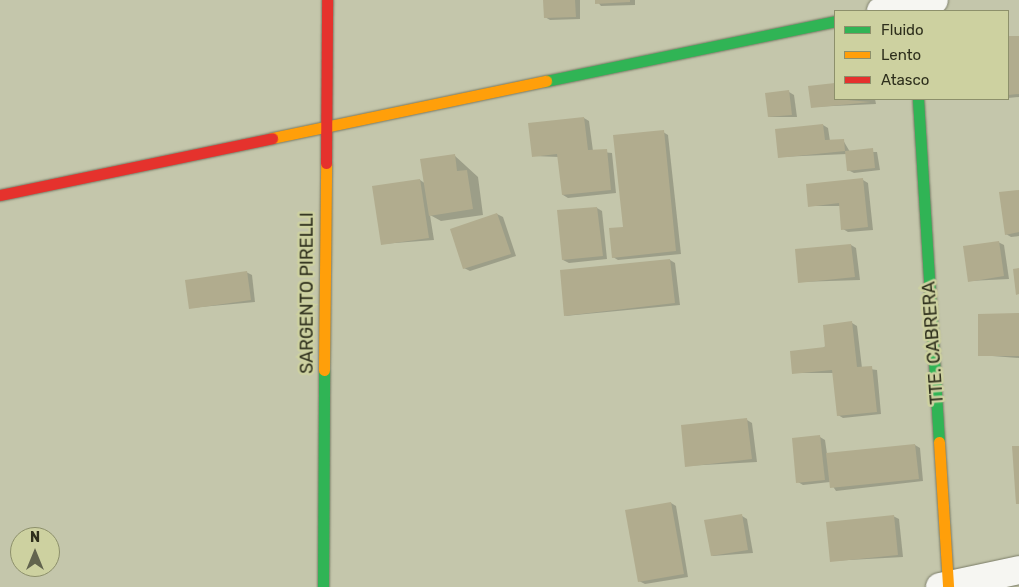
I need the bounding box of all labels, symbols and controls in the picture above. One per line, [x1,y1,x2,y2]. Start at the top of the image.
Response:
legend [834,10,1009,100]
text: Fluido [881,21,924,39]
text: Lento [881,46,921,64]
text: Atasco [881,71,929,89]
street label: SARGENTO PIRELLI [296,212,318,374]
street label: TTE. CABRERA [918,281,948,405]
north arrow [10,527,60,577]
text: N [30,529,40,546]

